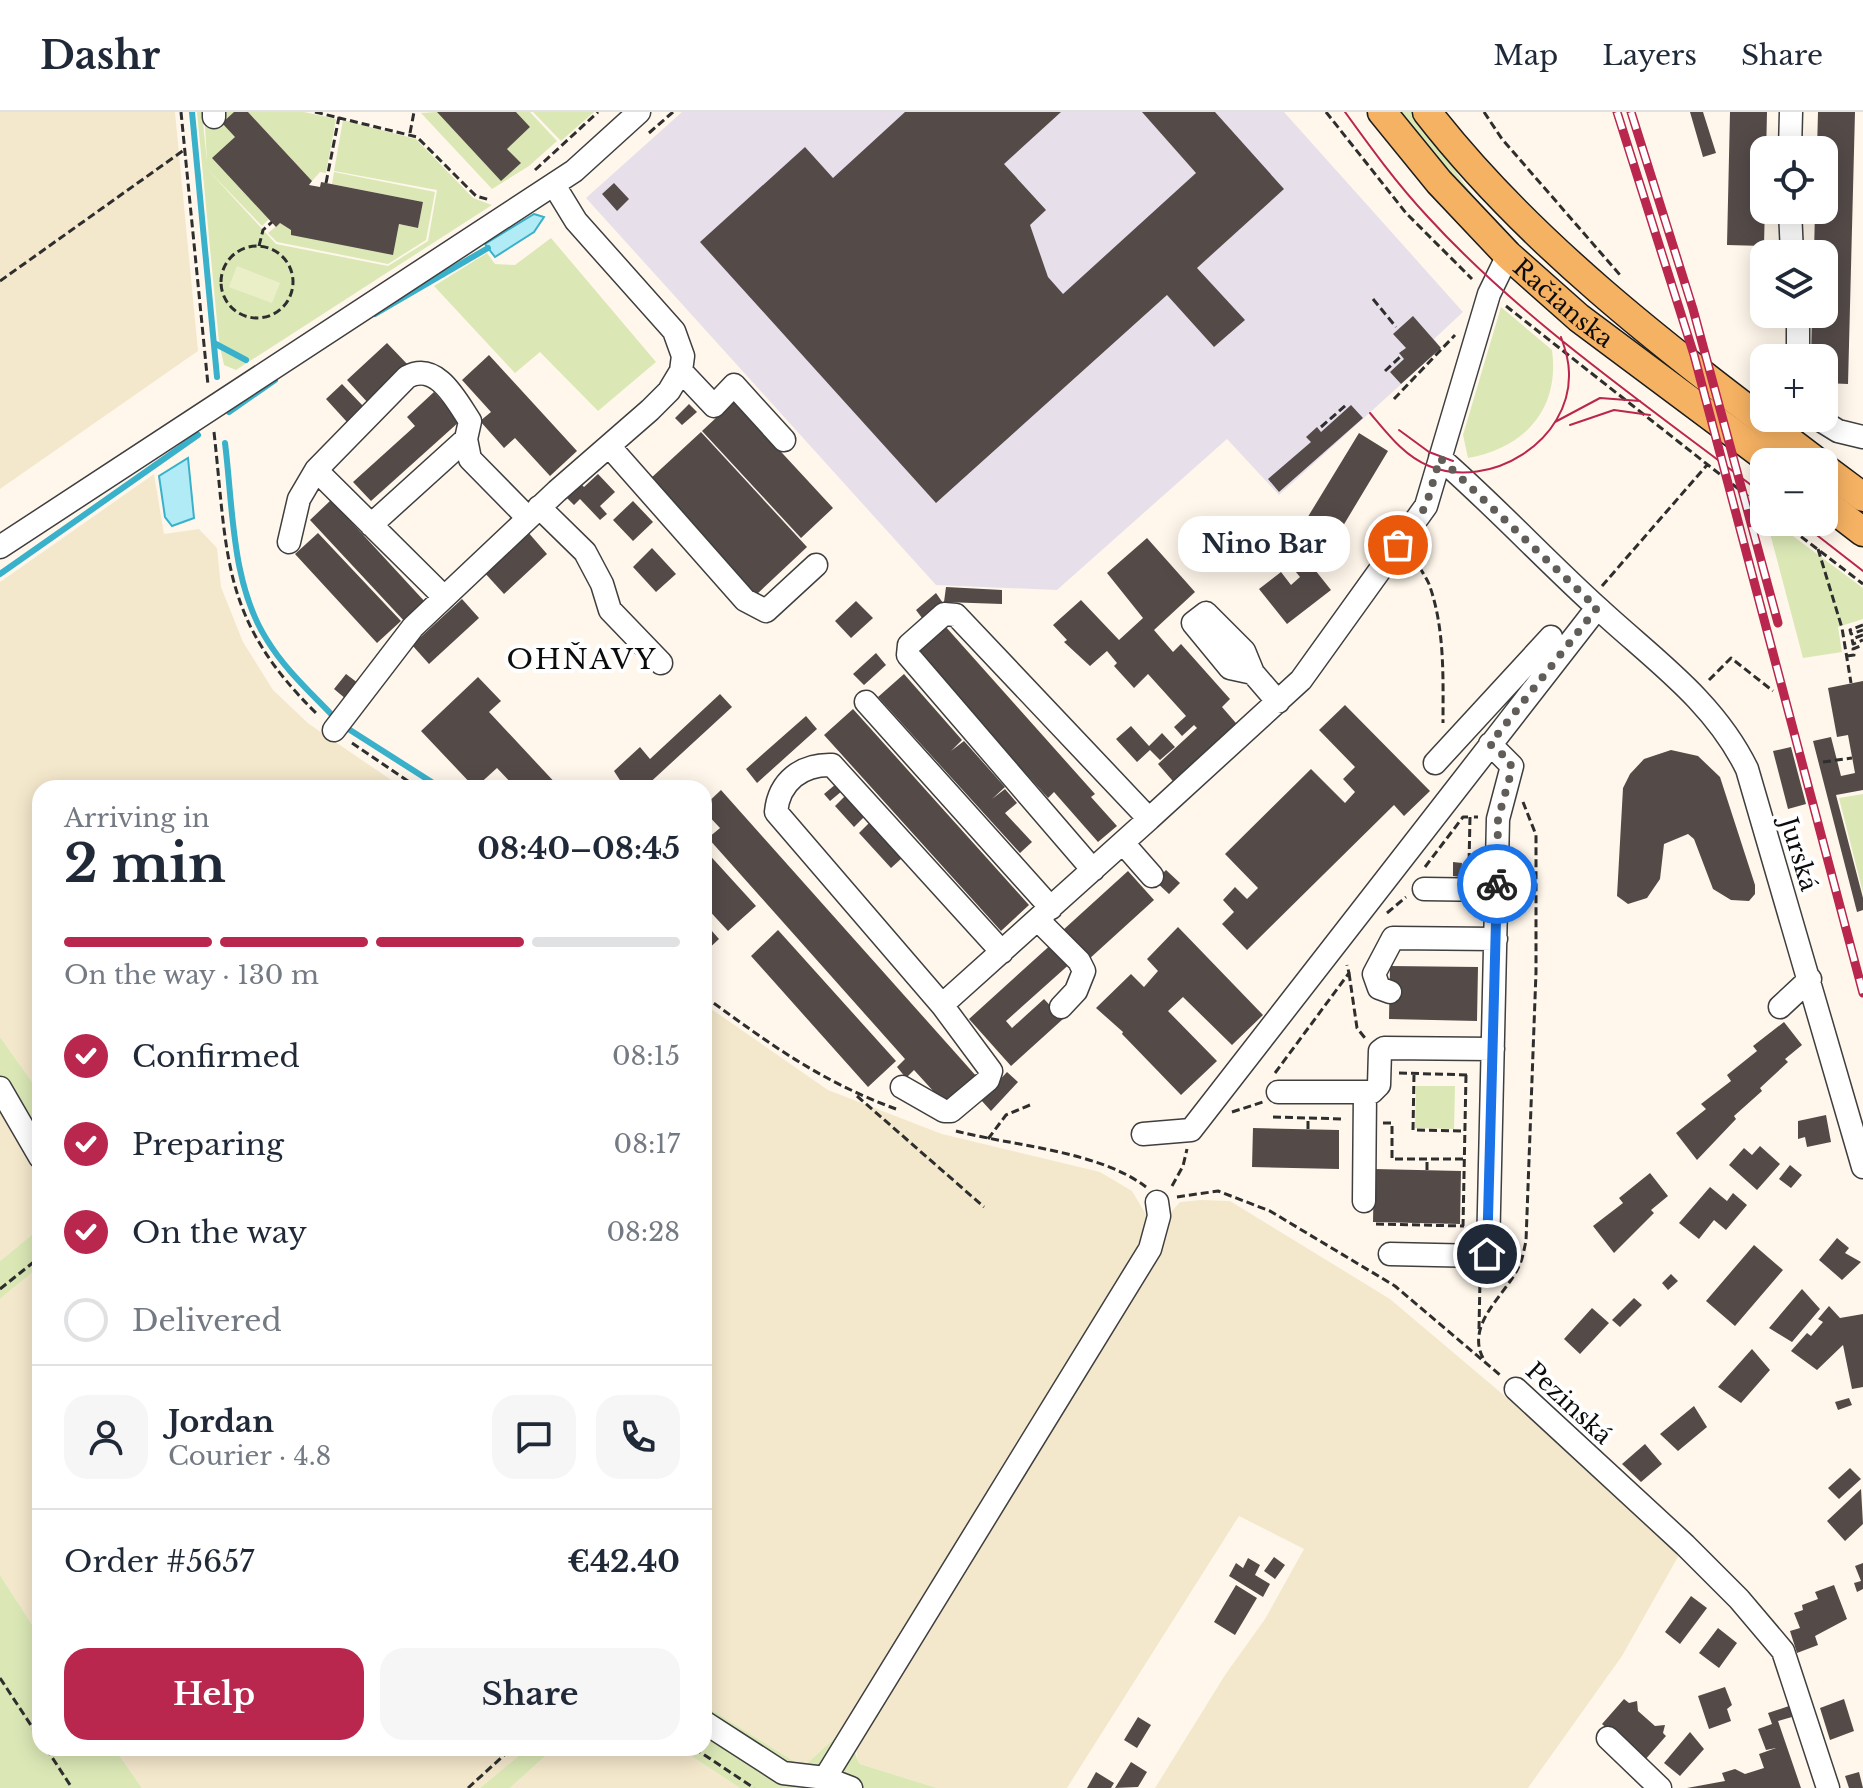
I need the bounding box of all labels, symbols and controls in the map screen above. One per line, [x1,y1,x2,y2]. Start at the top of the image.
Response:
text: Dashr [40,32,160,79]
text: Map [1493,38,1558,73]
text: Layers [1602,38,1697,73]
text: Share [1741,38,1823,73]
map controls [1750,136,1838,536]
button: locate [1750,136,1838,224]
button: layers [1750,240,1838,328]
street label: Račianska [1508,252,1620,354]
button: + [1750,344,1838,432]
button: − [1750,448,1838,536]
pin [1364,511,1432,579]
callout: Nino Bar [1178,517,1350,573]
icon: bag [1376,523,1420,567]
text: Nino Bar [1201,528,1327,560]
district label: OHŇAVY [507,642,657,677]
text: Arriving in [64,802,210,834]
street label: Jurská [1773,811,1824,895]
text: 08:40–08:45 [477,830,680,867]
text: 2 min [64,832,226,896]
courier [1457,844,1537,924]
icon: bike [1475,862,1519,906]
text: On the way · 130 m [64,959,319,991]
icon: check [64,1034,108,1078]
text: Confirmed [132,1038,300,1075]
text: 08:15 [612,1040,680,1072]
icon: check [64,1122,108,1166]
text: Preparing [132,1126,284,1163]
text: 08:17 [614,1128,680,1160]
icon: check [64,1210,108,1254]
text: On the way [132,1214,307,1251]
text: 08:28 [606,1216,680,1248]
pin [1453,1220,1521,1288]
icon: home [1465,1232,1509,1276]
text: Delivered [132,1302,282,1339]
street label: Pezinská [1520,1356,1618,1450]
button: person [64,1395,148,1479]
button: chat [492,1395,576,1479]
button: phone [596,1395,680,1479]
text: Jordan [168,1403,274,1440]
text: Courier · 4.8 [168,1440,331,1472]
text: Order #5657 [64,1543,254,1580]
text: €42.40 [567,1543,680,1580]
button: Help [64,1648,364,1740]
button: Share [380,1648,680,1740]

